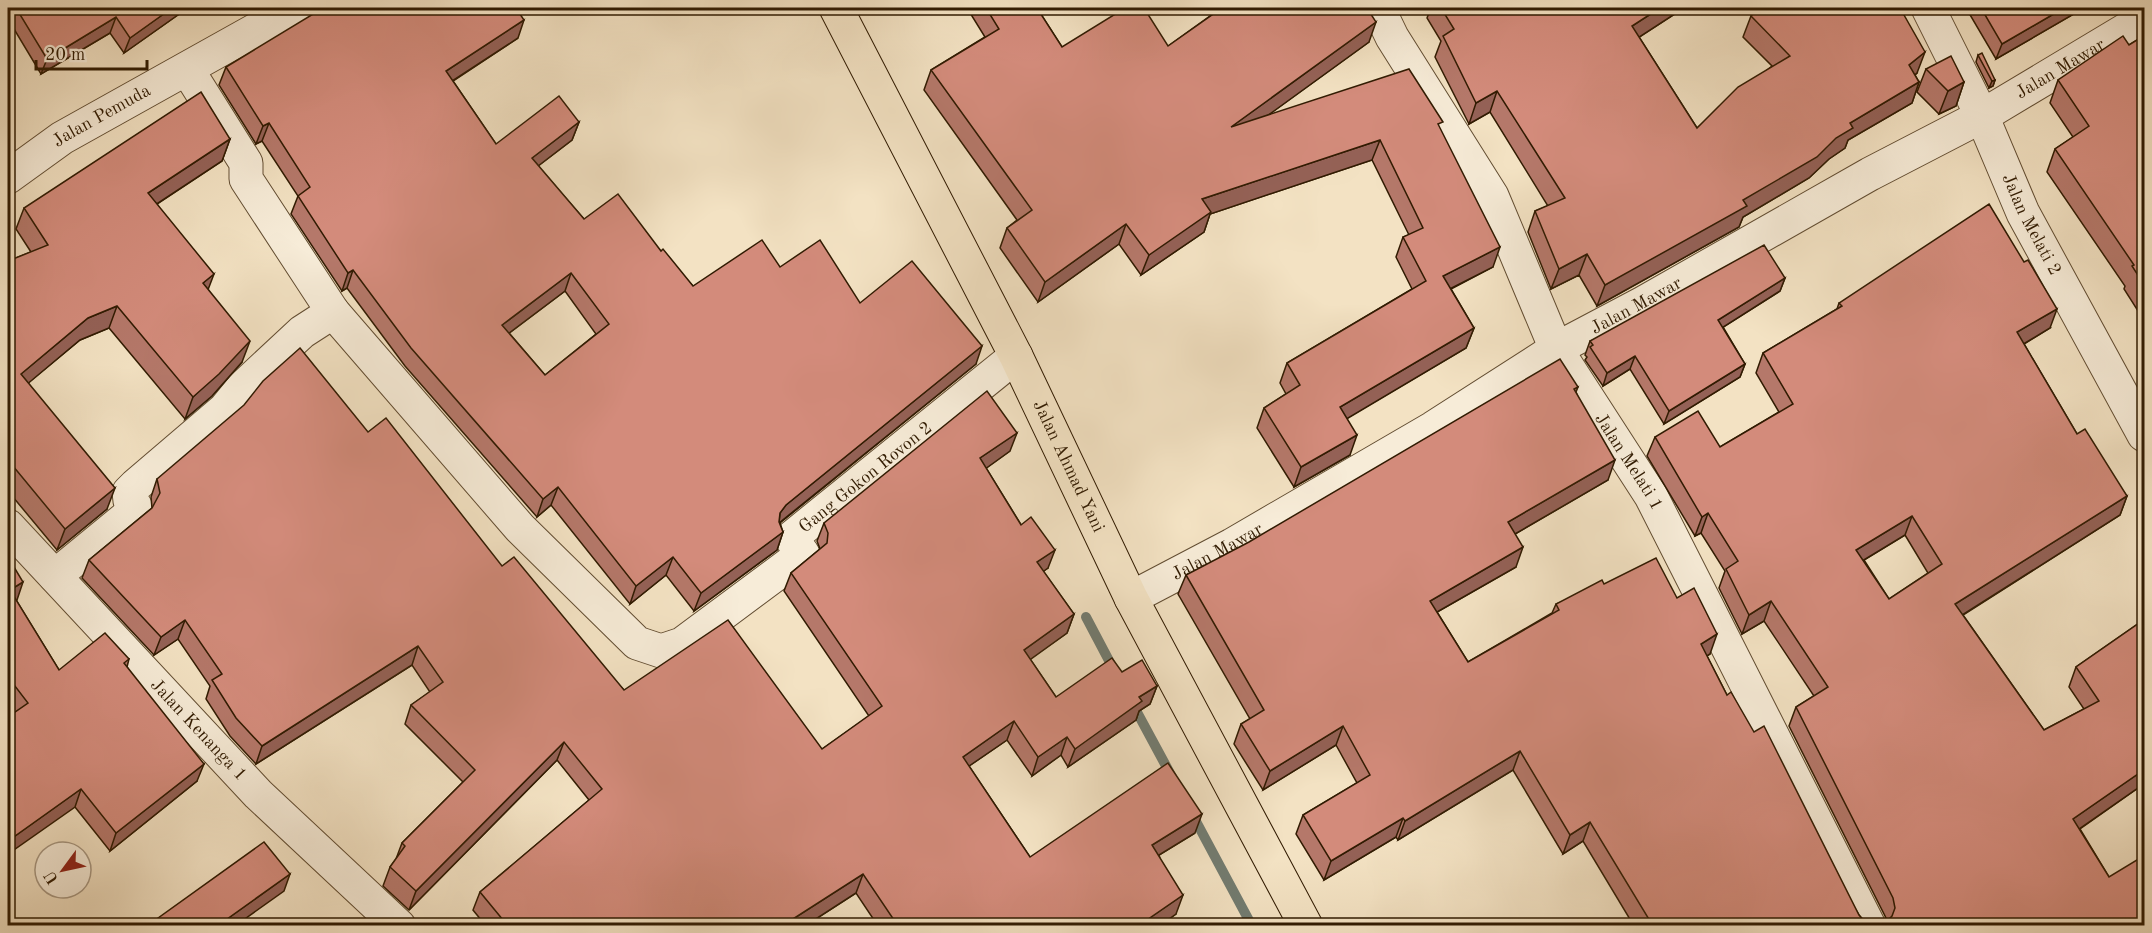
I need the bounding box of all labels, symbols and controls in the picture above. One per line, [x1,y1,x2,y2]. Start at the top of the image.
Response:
scale bar [36,33,147,71]
street label: Jalan Mawar [2013,35,2109,102]
text: 20 m [45,46,85,64]
street label: Jalan Pemuda [49,81,154,151]
street label: Jalan Melati 2 [1999,171,2064,278]
street label: Jalan Mawar [1588,274,1685,338]
street label: Jalan Ahmad Yani [1029,398,1108,535]
street label: Jalan Melati 1 [1591,410,1666,513]
street label: Gang Gokon Rovon 2 [796,419,936,537]
street label: Jalan Mawar [1169,520,1267,584]
street label: Jalan Kenanga 1 [147,676,250,784]
north arrow [33,840,93,900]
text: U [42,867,62,887]

